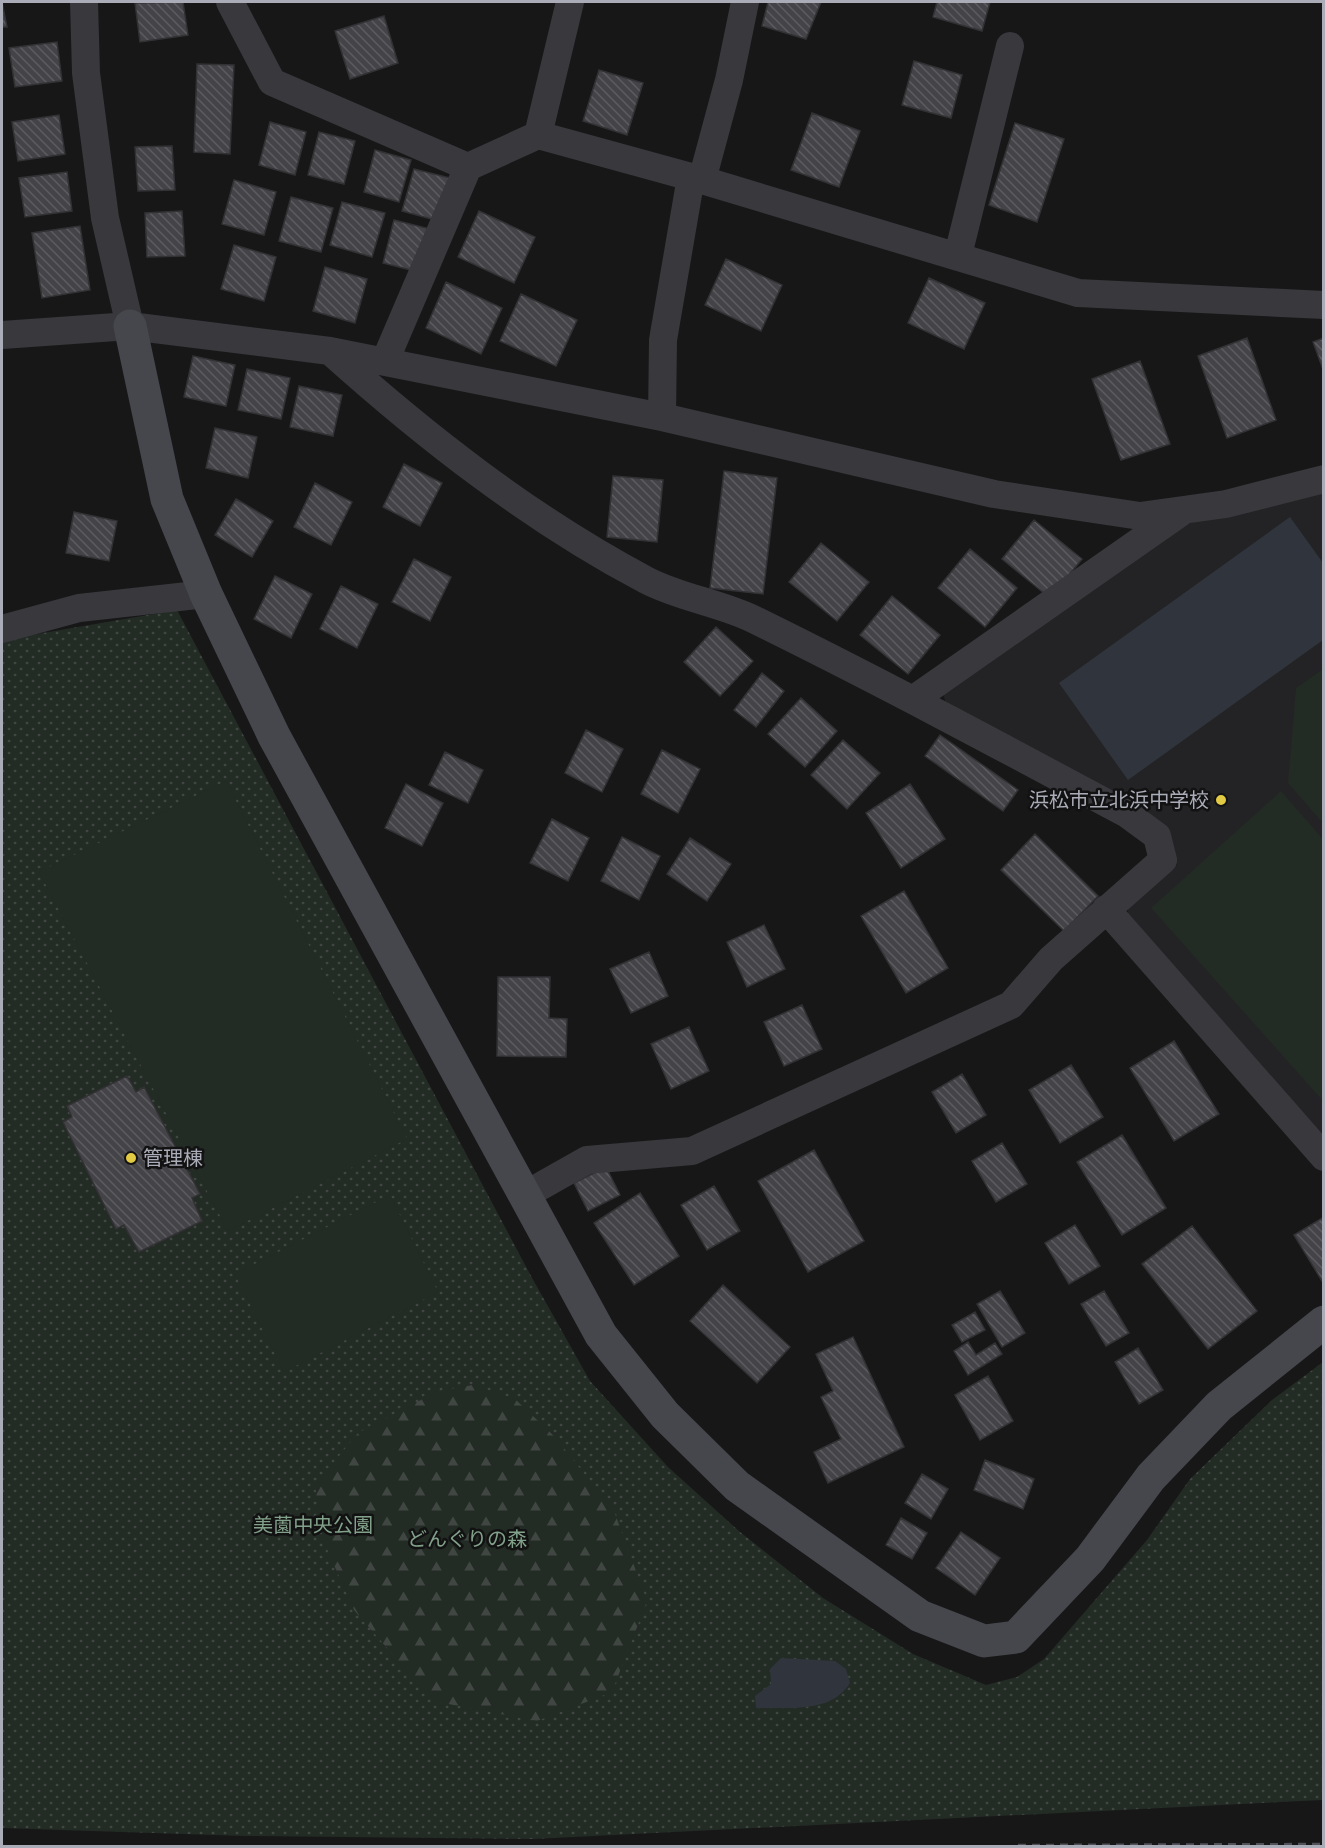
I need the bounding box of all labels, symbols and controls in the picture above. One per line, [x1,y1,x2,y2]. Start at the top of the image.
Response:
place label: 浜松市立北浜中学校 [1029,788,1209,811]
marker: 浜松市立北浜中学校 [1214,793,1228,807]
place label: 管理棟 [143,1146,203,1169]
marker: 管理棟 [124,1151,138,1165]
park label: 美薗中央公園 [253,1513,373,1536]
park label: どんぐりの森 [407,1527,527,1550]

